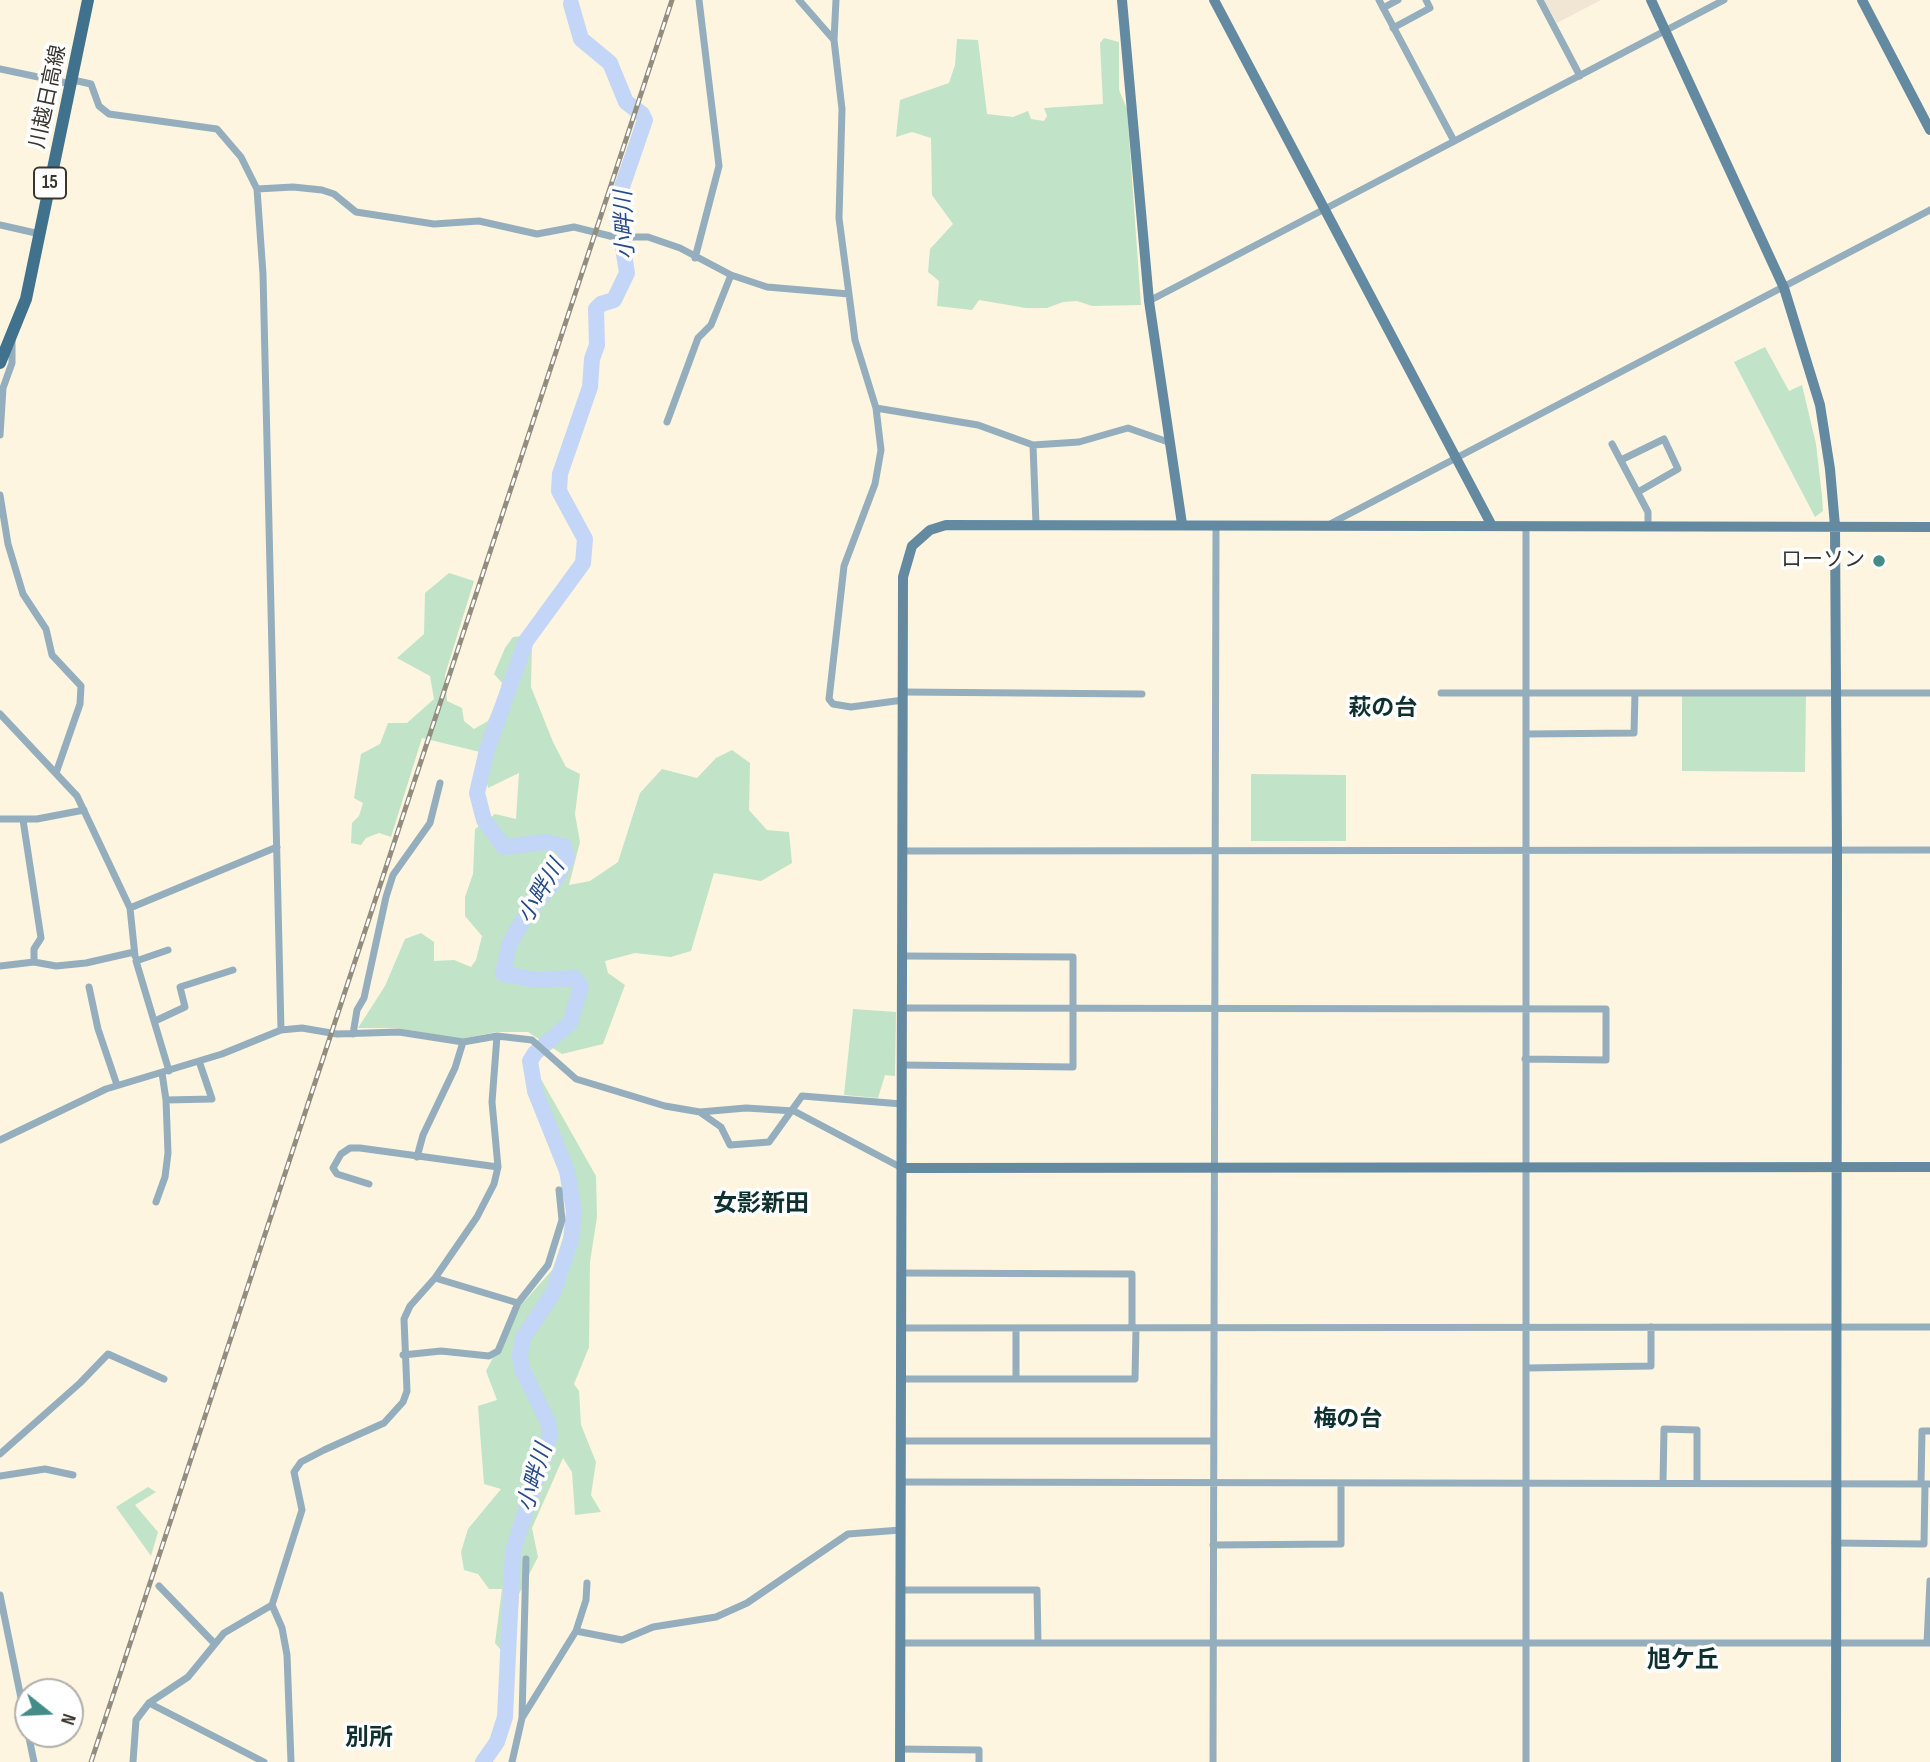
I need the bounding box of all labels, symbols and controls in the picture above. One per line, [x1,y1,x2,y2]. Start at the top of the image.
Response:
street label: 川越日高線 [26,43,72,151]
road number: 15 [34,168,66,198]
water label: 小畔川 [611,190,641,260]
place label: ローソン [1781,548,1865,574]
marker: ローソン [1871,553,1887,569]
district label: 萩の台 [1349,695,1417,723]
water label: 小畔川 [512,855,572,929]
district label: 女影新田 [713,1191,809,1219]
district label: 梅の台 [1314,1406,1382,1434]
water label: 小畔川 [513,1441,559,1515]
district label: 旭ケ丘 [1647,1647,1719,1675]
north arrow [14,1678,84,1748]
text: N [55,1711,80,1727]
district label: 別所 [345,1725,393,1753]

